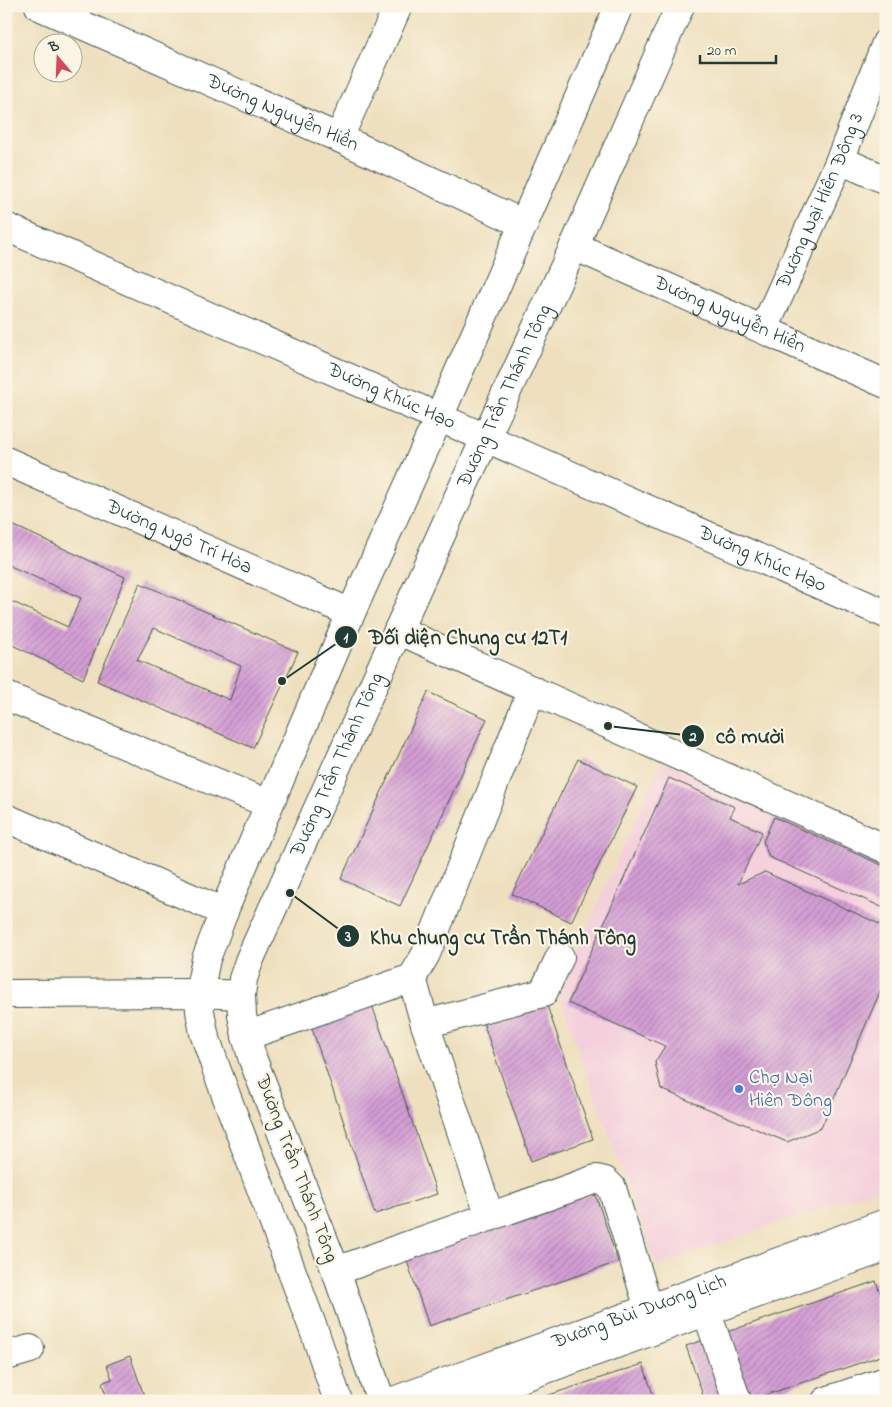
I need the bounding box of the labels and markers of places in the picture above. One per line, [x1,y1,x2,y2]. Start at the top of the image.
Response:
callout: Đối diện Chung cư 12T1 [334,619,577,655]
callout: cô mười [681,718,794,754]
callout: Khu chung cư Trần Thánh Tông [335,918,646,954]
place label: Chợ Nại Hiên Đông [749,1064,832,1117]
marker: Chợ Nại Hiên Đông [733,1083,745,1095]

